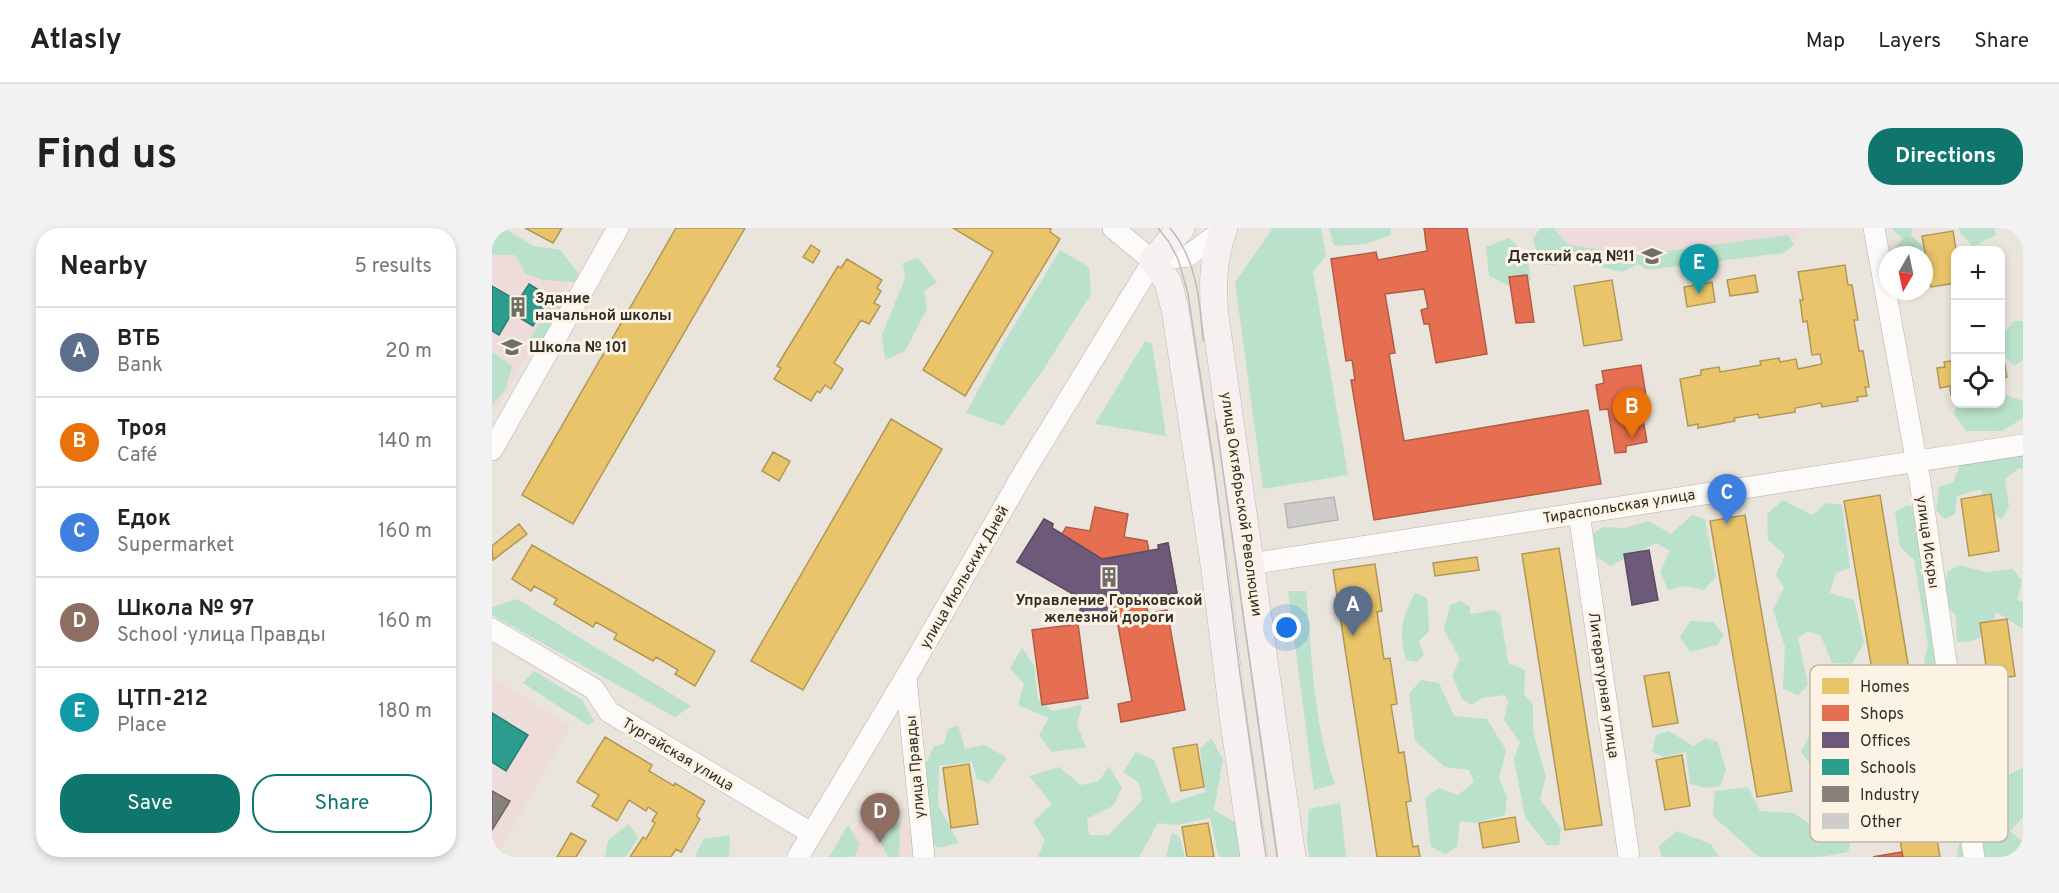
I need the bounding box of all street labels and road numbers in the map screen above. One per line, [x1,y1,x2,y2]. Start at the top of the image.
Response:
street label: улица Октябрьской Революции [1215,391,1266,618]
street label: Тираспольская улица [1542,486,1697,529]
street label: улица Искры [1911,494,1942,590]
street label: улица Июльских Дней [917,503,1014,653]
street label: Литературная улица [1583,611,1622,760]
street label: Тургайская улица [618,714,737,796]
street label: улица Правды [903,714,930,819]

